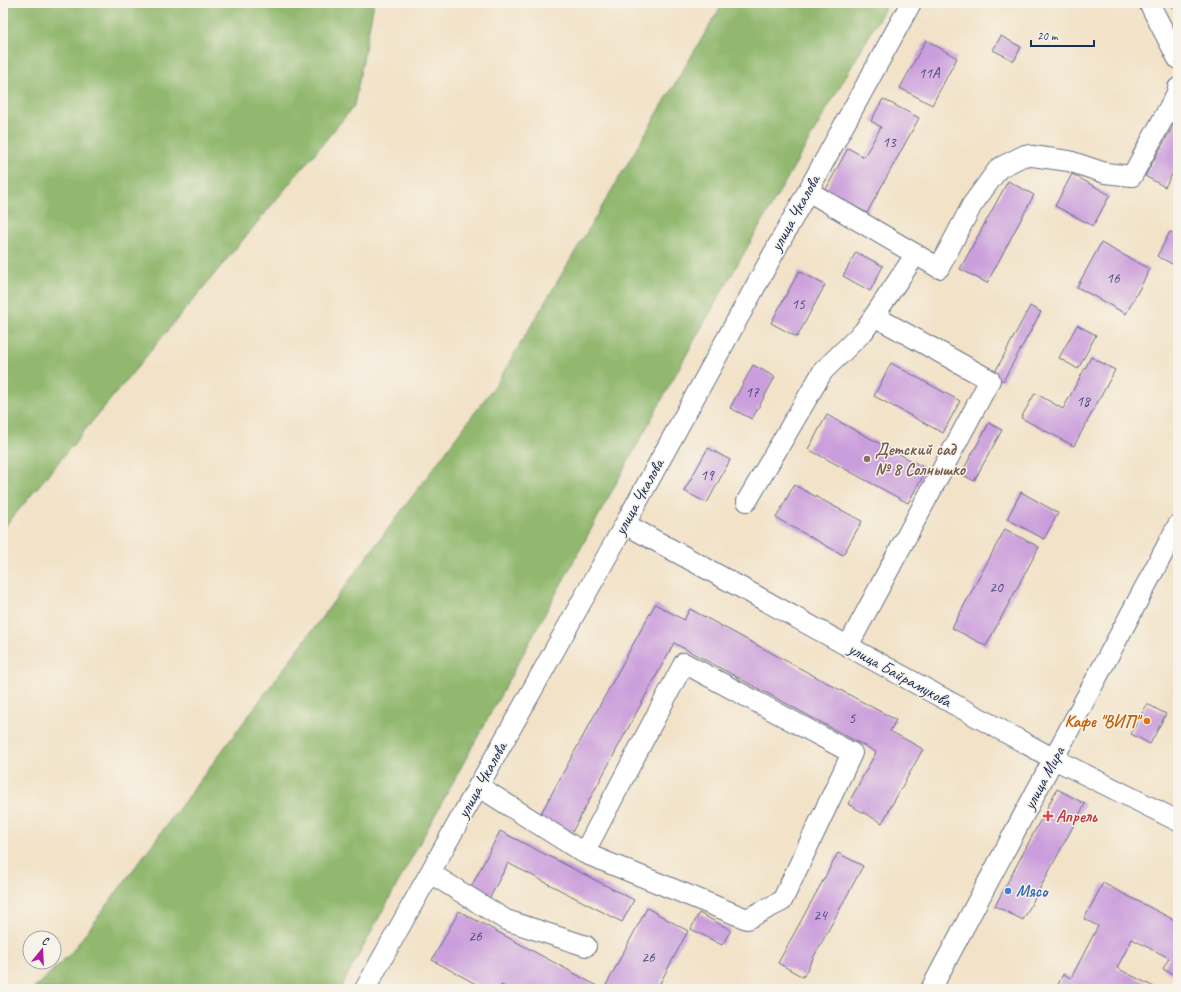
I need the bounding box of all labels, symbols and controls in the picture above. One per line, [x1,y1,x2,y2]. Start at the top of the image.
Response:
scale bar [1031,22,1094,48]
text: 20 m [1037,28,1059,44]
house number: 11А [918,64,941,83]
house number: 13 [882,133,897,152]
street label: улица Чкалова [765,170,825,256]
house number: 16 [1106,269,1121,288]
house number: 15 [791,295,806,314]
house number: 17 [745,383,760,402]
house number: 18 [1076,392,1091,411]
place label: Детский сад № 8 Солнышко [875,439,967,480]
street label: улица Чкалова [609,454,669,540]
marker: Детский сад № 8 Солнышко [862,454,872,464]
house number: 19 [700,466,715,485]
house number: 20 [989,578,1004,597]
street label: улица Байрамукова [844,638,956,713]
house number: 5 [849,709,857,728]
place label: Кафе "ВИП" [1064,711,1143,732]
marker: Кафе "ВИП" [1142,716,1152,726]
street label: улица Чкалова [452,737,512,823]
street label: улица Мира [1018,742,1070,814]
place label: Апрель [1056,806,1098,827]
marker: Апрель [1043,811,1053,821]
place label: Мясо [1016,881,1050,902]
marker: Мясо [1003,886,1013,896]
house number: 24 [813,906,828,925]
house number: 26 [468,927,483,946]
north arrow [22,930,62,970]
text: С [40,933,51,948]
house number: 26 [641,948,656,967]

